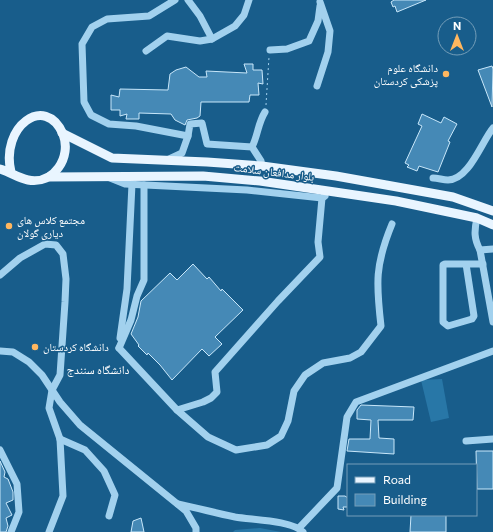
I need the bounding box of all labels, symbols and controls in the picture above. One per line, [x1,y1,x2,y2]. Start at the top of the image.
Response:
north arrow [437,16,477,56]
text: N [453,19,461,32]
place label: دانشگاه علوم پزشکی کردستان [374,61,438,88]
marker: دانشگاه علوم پزشکی کردستان [441,69,451,79]
street label: بلوار مدافعان سلامت [233,160,315,184]
place label: مجتمع کلاس های دیاری گولان [17,213,85,240]
marker: مجتمع کلاس های دیاری گولان [4,221,14,231]
place label: دانشگاه کردستان [43,340,109,354]
marker: دانشگاه کردستان [30,342,40,352]
district label: دانشگاه سنندج [66,362,130,377]
legend [347,464,477,516]
text: Road [383,472,411,486]
text: Building [383,492,427,506]

